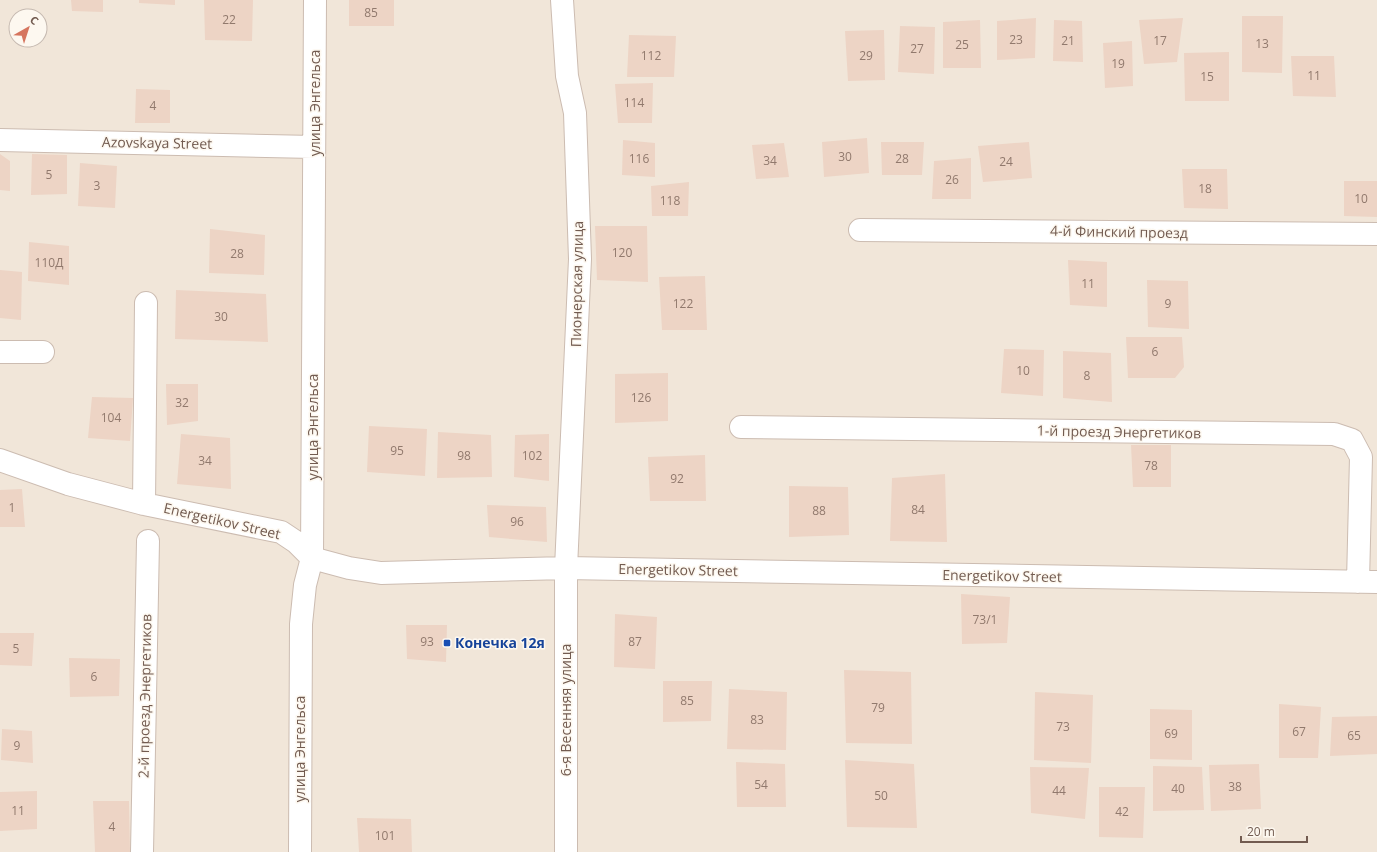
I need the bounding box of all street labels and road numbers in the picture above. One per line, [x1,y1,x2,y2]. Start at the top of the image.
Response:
street label: улица Энгельса [305,50,324,156]
street label: Azovskaya Street [102,132,212,153]
street label: Пионерская улица [566,221,587,347]
street label: 4-й Финский проезд [1050,221,1188,242]
street label: улица Энгельса [303,374,322,480]
street label: 1-й проезд Энергетиков [1037,421,1201,442]
street label: Energetikov Street [162,498,282,543]
street label: Energetikov Street [618,559,738,580]
street label: Energetikov Street [942,565,1062,586]
street label: 2-й проезд Энергетиков [134,614,155,778]
street label: 6-я Весенняя улица [556,644,575,776]
street label: улица Энгельса [290,696,309,802]

